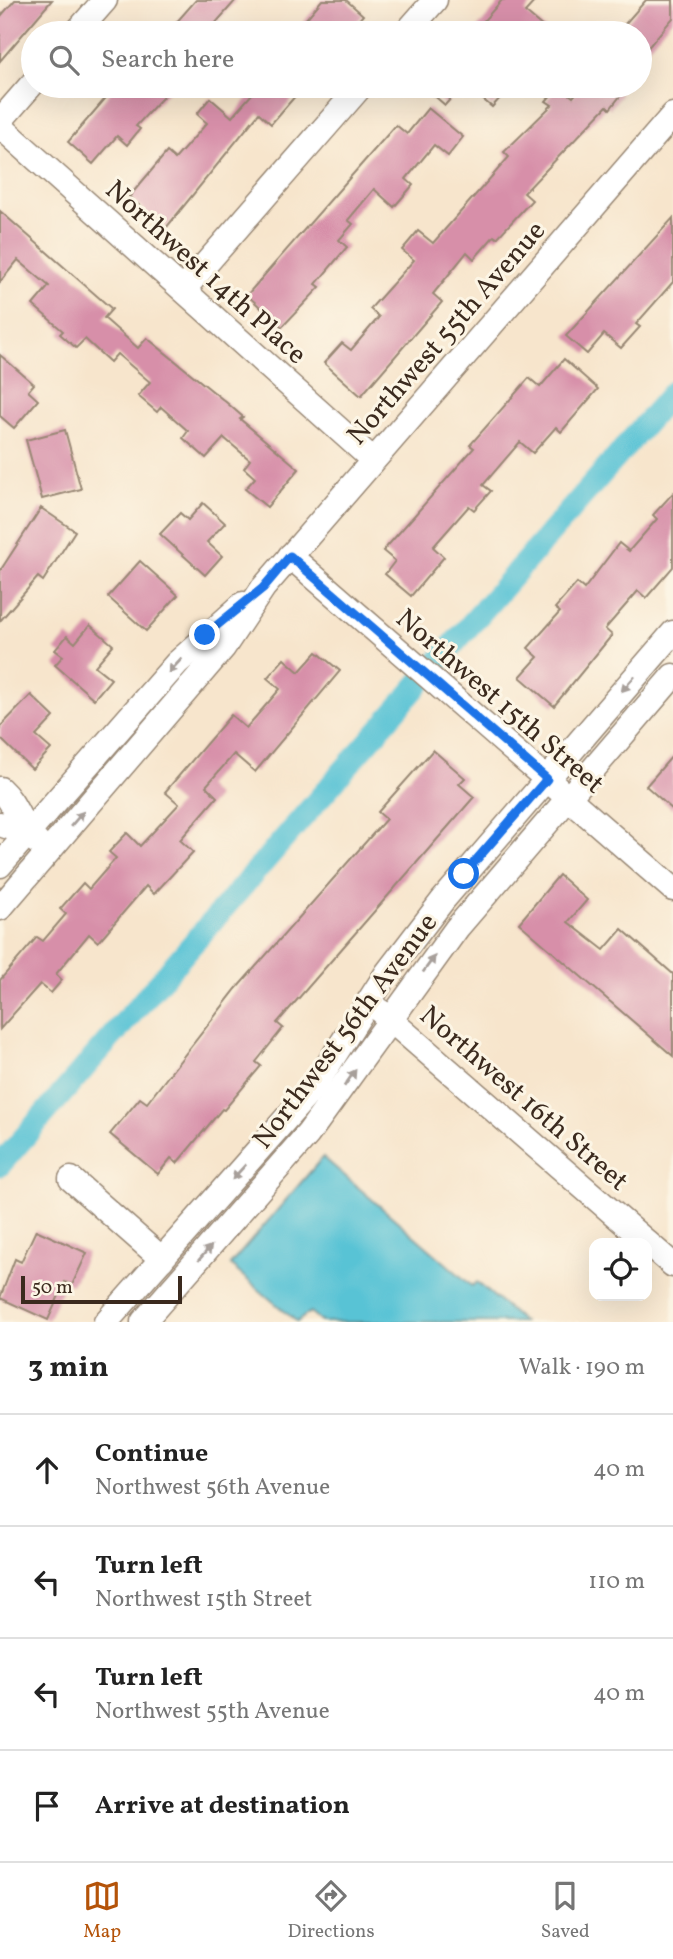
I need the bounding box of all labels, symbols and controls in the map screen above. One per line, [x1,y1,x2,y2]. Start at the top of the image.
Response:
search box [21,21,652,98]
icon: search [45,41,83,79]
text: Search here [101,42,234,78]
street label: Northwest 14th Place [96,172,315,374]
street label: Northwest 55th Avenue [339,213,555,454]
street label: Northwest 15th Street [387,600,612,803]
route end [189,619,220,650]
one-way arrow [167,657,183,674]
one-way arrow [621,676,636,693]
one-way arrow [69,810,85,828]
route start [448,858,479,889]
street label: Northwest 56th Avenue [244,905,448,1158]
one-way arrow [422,955,436,973]
street label: Northwest 16th Street [410,997,636,1201]
one-way arrow [343,1069,357,1087]
one-way arrow [232,1164,247,1181]
map controls [589,1238,652,1301]
button: locate [589,1238,652,1301]
one-way arrow [197,1244,212,1261]
scale bar [21,1273,182,1305]
text: 50 m [32,1275,73,1301]
text: 3 min [28,1347,109,1389]
text: Walk · 190 m [519,1352,645,1384]
text: Continue [95,1436,208,1472]
icon: ahead [28,1451,66,1489]
text: 40 m [593,1454,645,1486]
text: Northwest 56th Avenue [95,1472,330,1504]
text: Turn left [95,1548,203,1584]
icon: left [28,1563,66,1601]
text: 110 m [588,1566,645,1598]
text: Northwest 15th Street [95,1584,312,1616]
text: Turn left [95,1660,203,1696]
icon: left [28,1675,66,1713]
text: 40 m [593,1678,645,1710]
text: Northwest 55th Avenue [95,1696,330,1728]
icon: arrive [28,1787,66,1825]
text: Arrive at destination [95,1788,350,1824]
tab: Map [83,1877,121,1945]
tab: Directions [288,1877,375,1945]
tab: Saved [541,1877,590,1945]

